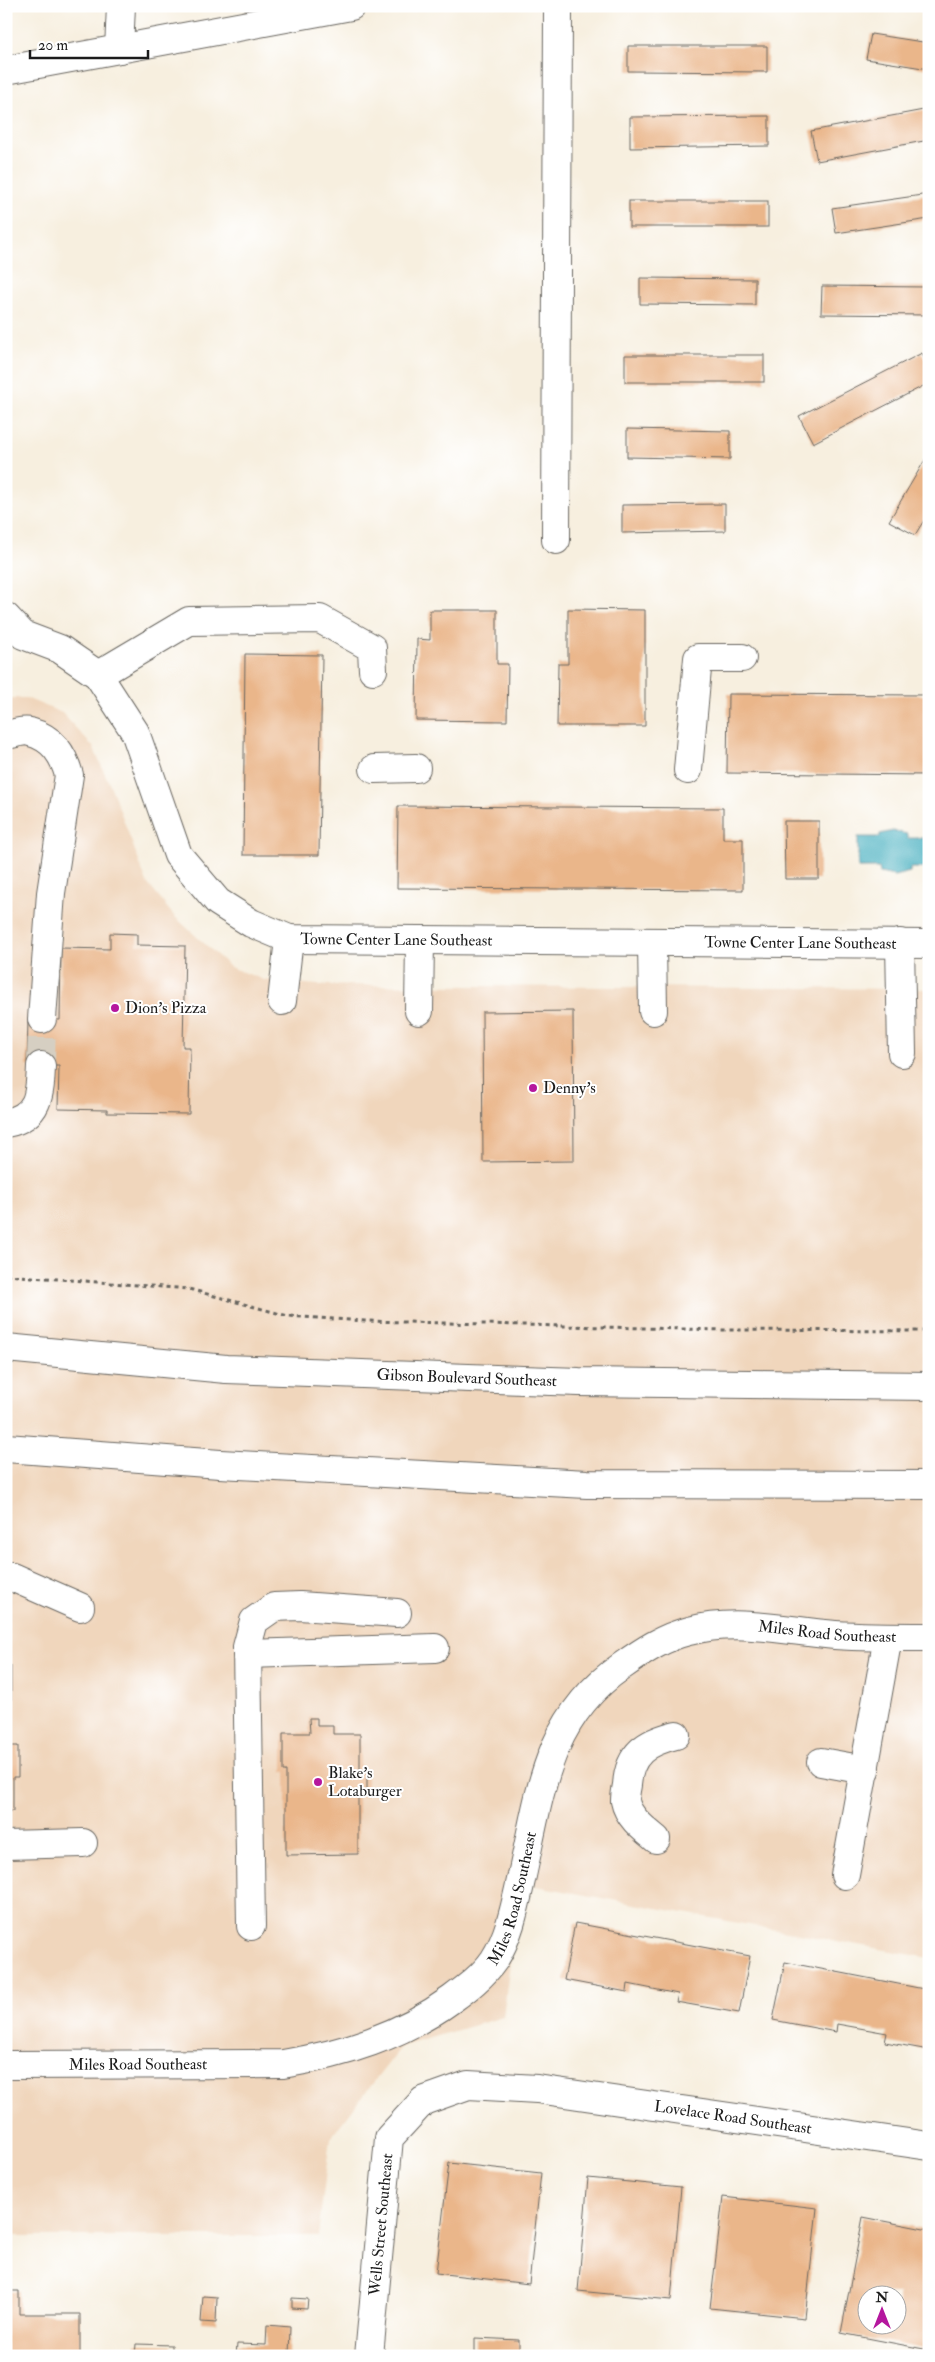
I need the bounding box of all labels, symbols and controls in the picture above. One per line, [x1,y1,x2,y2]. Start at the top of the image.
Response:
scale bar [30,28,148,60]
text: 20 m [38,36,68,55]
street label: Towne Center Lane Southeast [300,929,493,951]
street label: Towne Center Lane Southeast [704,932,897,954]
place label: Dion's Pizza [125,998,207,1018]
marker: Dion's Pizza [109,1002,121,1014]
place label: Denny's [543,1078,596,1098]
marker: Denny's [527,1082,539,1094]
street label: Gibson Boulevard Southeast [376,1365,557,1391]
street label: Miles Road Southeast [757,1616,896,1647]
place label: Blake's Lotaburger [328,1763,402,1801]
marker: Blake's Lotaburger [312,1776,324,1788]
street label: Miles Road Southeast [483,1830,541,1969]
street label: Miles Road Southeast [69,2054,207,2075]
street label: Lovelace Road Southeast [653,2096,813,2139]
street label: Wells Street Southeast [364,2152,398,2298]
north arrow [858,2284,908,2334]
text: N [875,2289,889,2306]

